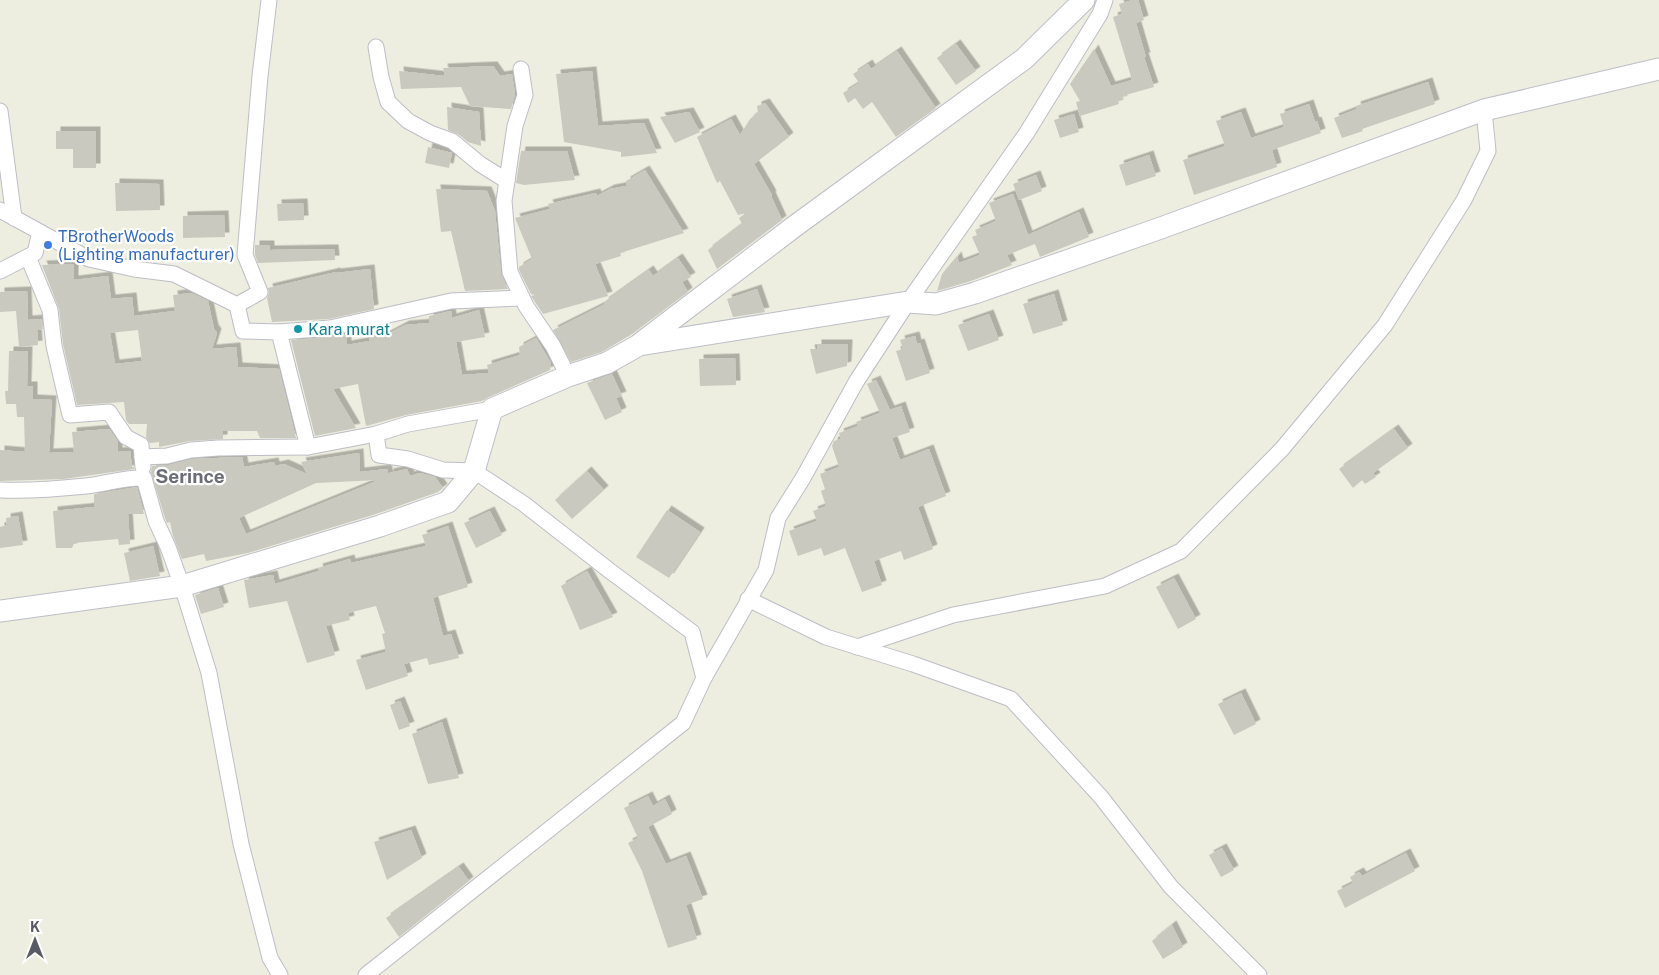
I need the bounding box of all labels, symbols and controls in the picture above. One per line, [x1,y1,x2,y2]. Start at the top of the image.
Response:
place label: TBrotherWoods (Lighting manufacturer) [58,227,235,264]
marker: TBrotherWoods (Lighting manufacturer) [42,239,54,251]
place label: Kara murat [308,320,390,339]
marker: Kara murat [292,323,304,335]
district label: Serince [155,465,225,487]
north arrow [10,915,60,965]
text: K [30,919,40,935]

